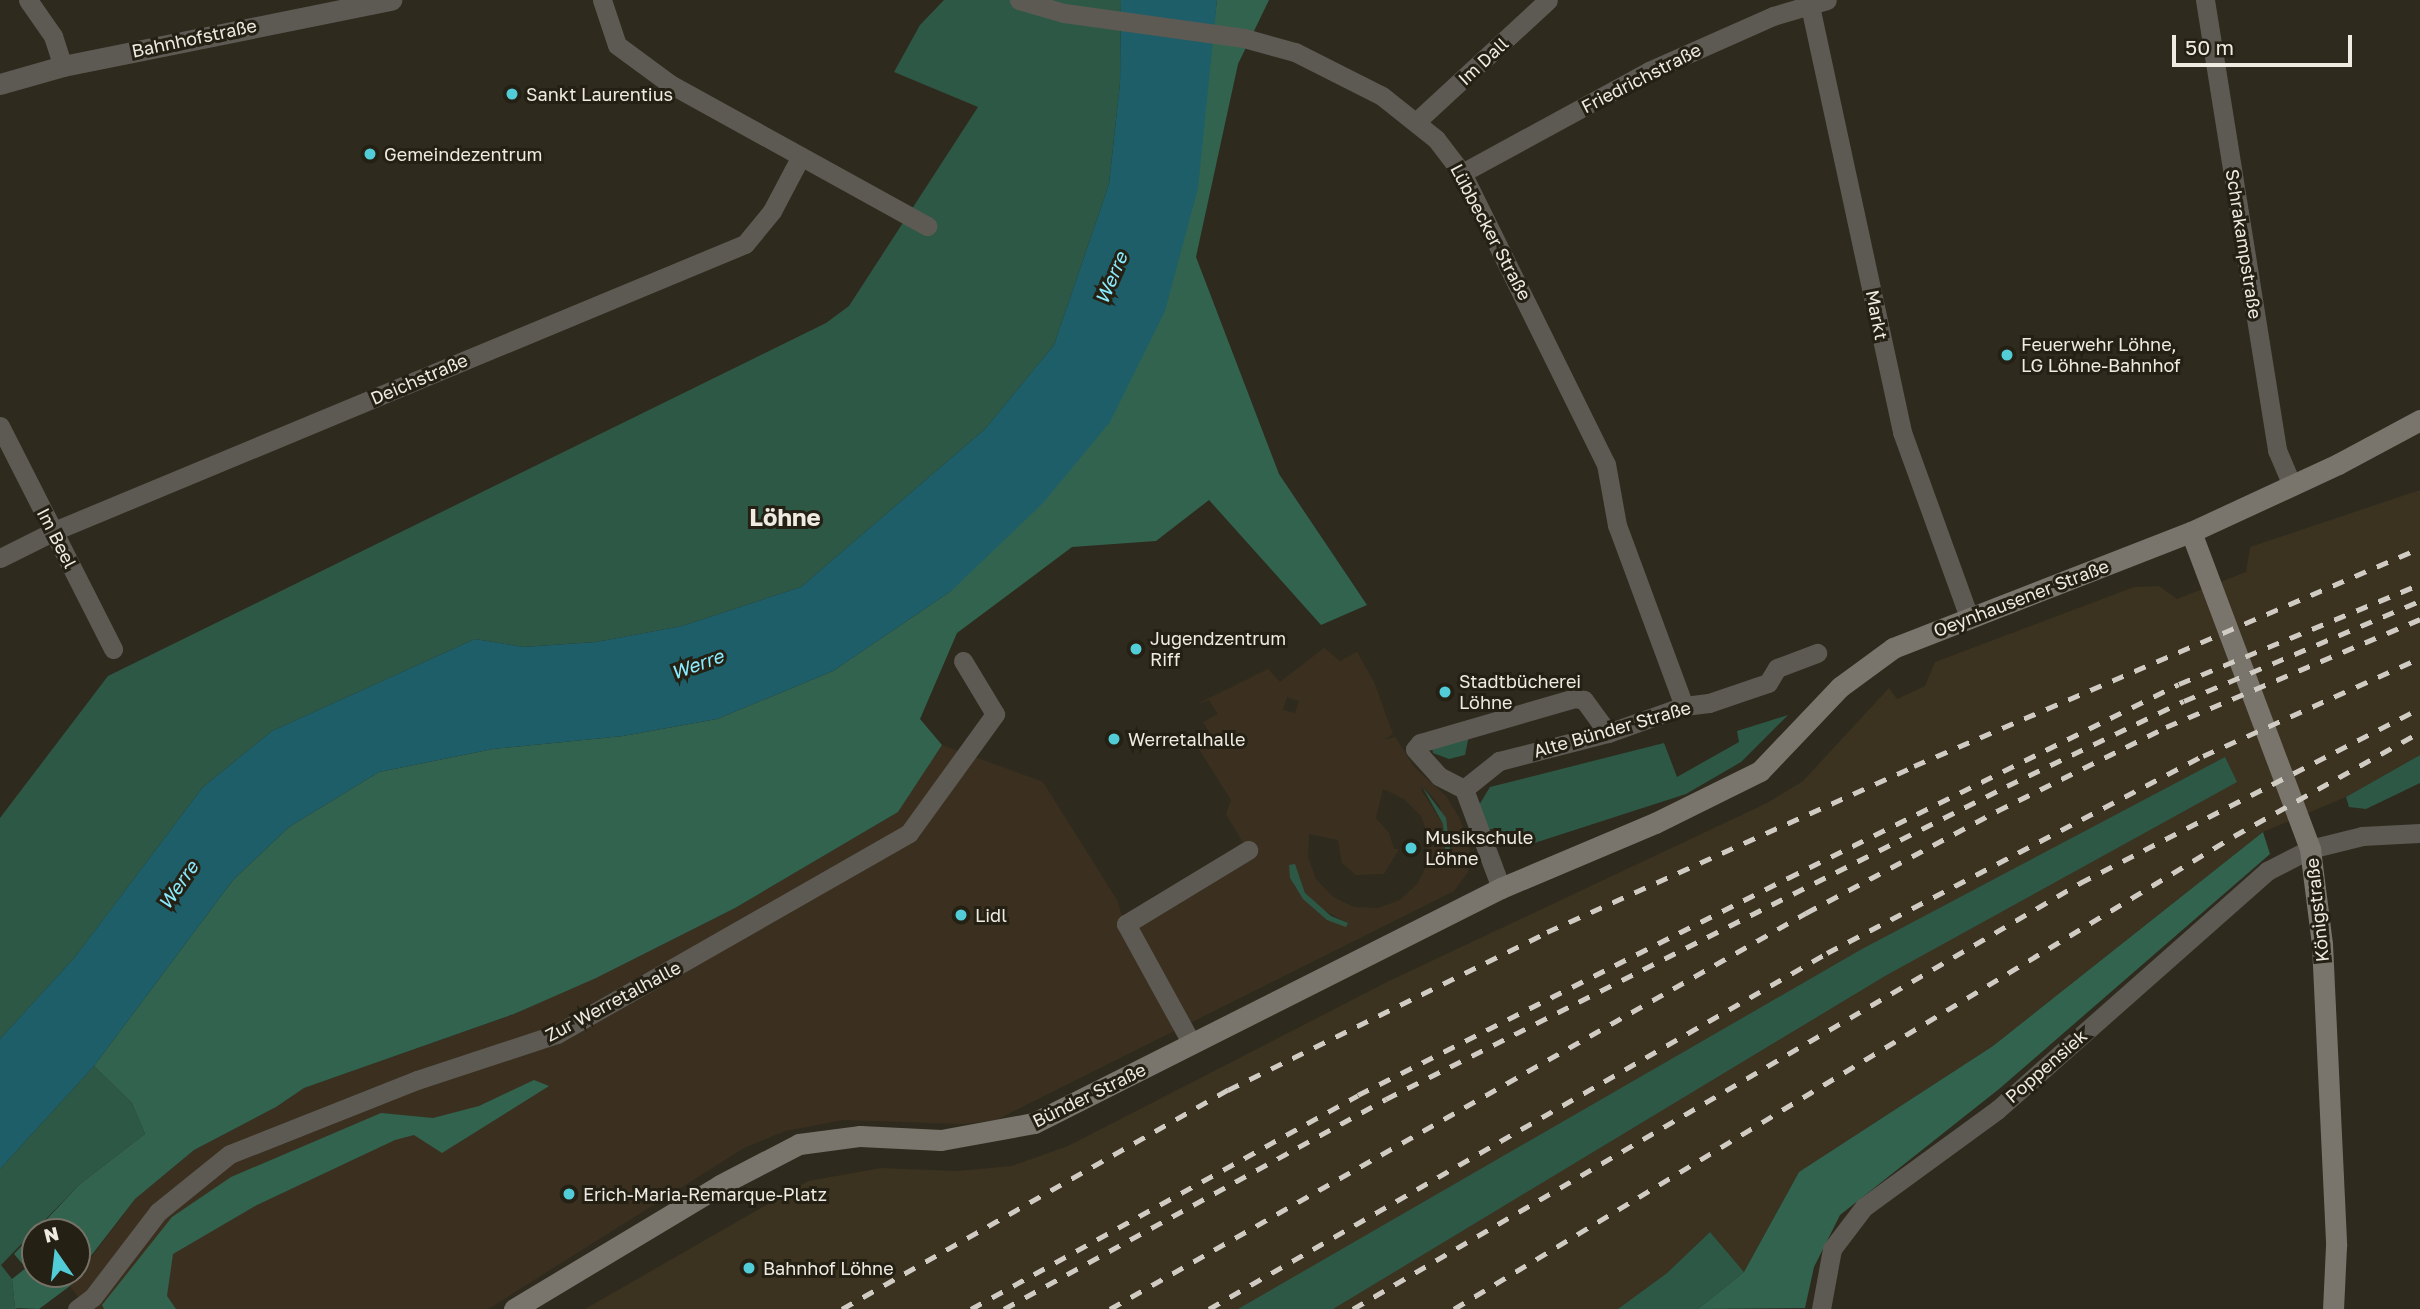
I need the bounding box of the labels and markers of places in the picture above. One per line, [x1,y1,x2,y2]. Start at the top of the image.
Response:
place label: Sankt Laurentius [526,83,673,105]
marker: Sankt Laurentius [504,86,520,102]
place label: Gemeindezentrum [384,143,542,165]
marker: Gemeindezentrum [362,146,378,162]
place label: Feuerwehr Löhne, LG Löhne-Bahnhof [2021,334,2181,376]
marker: Feuerwehr Löhne, LG Löhne-Bahnhof [1999,347,2015,363]
place label: Jugendzentrum Riff [1150,628,1286,670]
marker: Jugendzentrum Riff [1128,641,1144,657]
place label: Stadtbücherei Löhne [1459,671,1581,714]
marker: Stadtbücherei Löhne [1437,684,1453,700]
place label: Werretalhalle [1128,728,1245,750]
marker: Werretalhalle [1106,731,1122,747]
place label: Musikschule Löhne [1425,827,1533,870]
marker: Musikschule Löhne [1403,840,1419,856]
place label: Lidl [975,904,1007,926]
marker: Lidl [953,907,969,923]
place label: Erich-Maria-Remarque-Platz [583,1183,827,1205]
marker: Erich-Maria-Remarque-Platz [561,1186,577,1202]
place label: Bahnhof Löhne [763,1257,894,1279]
marker: Bahnhof Löhne [741,1260,757,1276]

